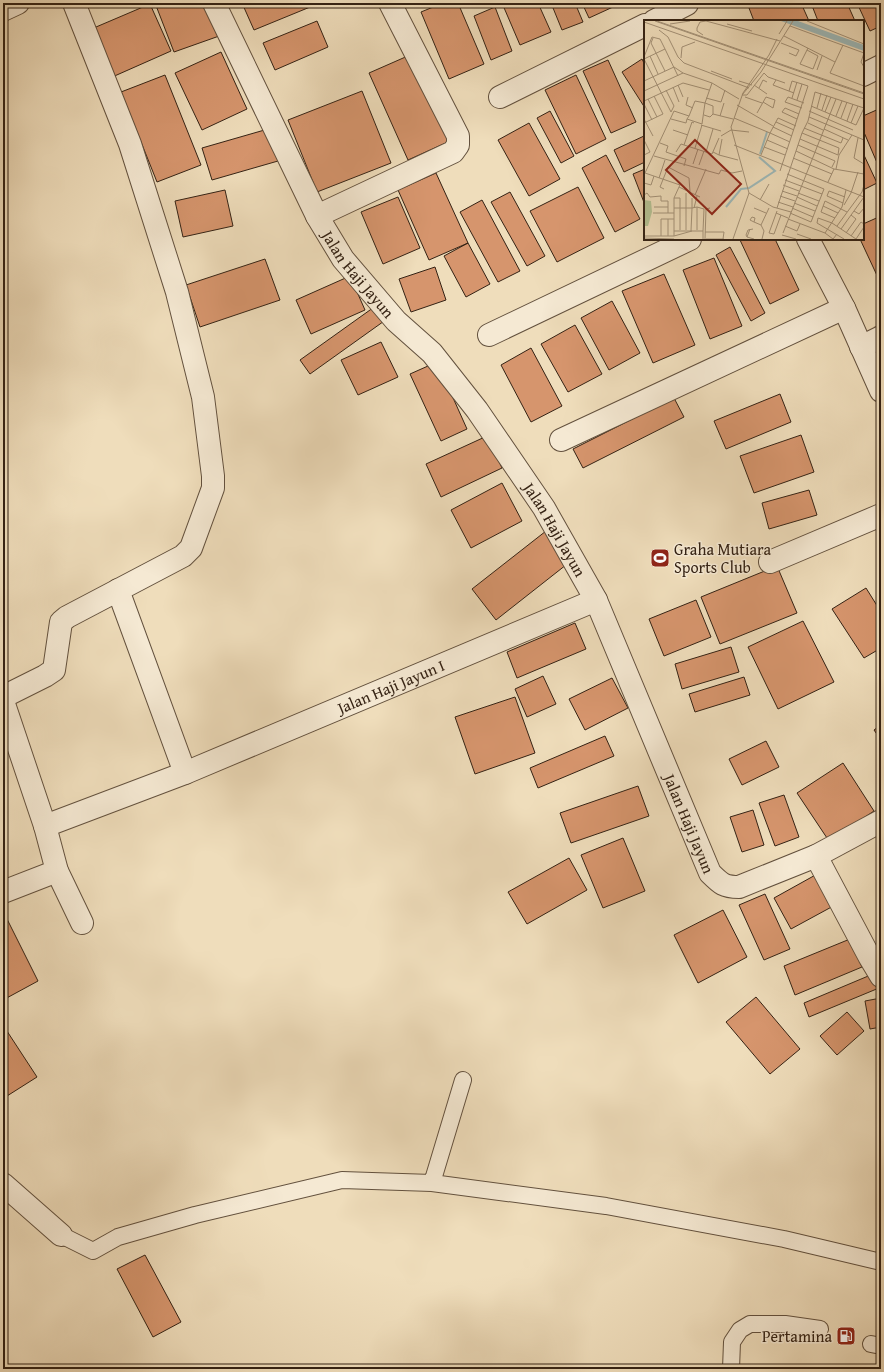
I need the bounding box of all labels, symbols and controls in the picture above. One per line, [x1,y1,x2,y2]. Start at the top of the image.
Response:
inset map [644,20,864,240]
street label: Jalan Haji Jayun [315,224,400,323]
street label: Jalan Haji Jayun [517,476,592,581]
place label: Graha Mutiara Sports Club [674,537,771,579]
sports icon: Graha Mutiara Sports Club [649,547,671,569]
street label: Jalan Haji Jayun I [332,653,448,720]
street label: Jalan Haji Jayun [657,768,721,877]
place label: Pertamina [762,1324,832,1348]
fuel station icon: Pertamina [835,1325,857,1347]

